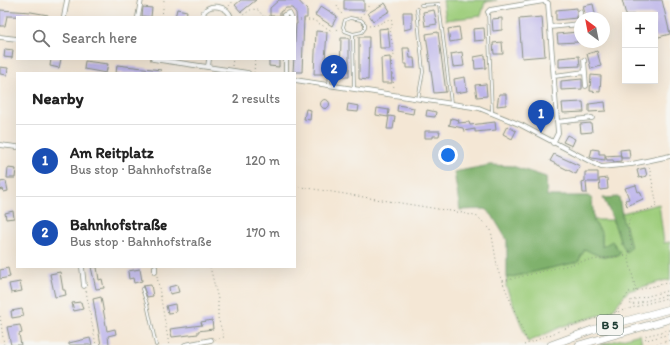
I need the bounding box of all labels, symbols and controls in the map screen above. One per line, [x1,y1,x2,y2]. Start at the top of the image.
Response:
north arrow [574,12,610,48]
map controls [622,12,658,84]
button: + [622,12,658,48]
search box [16,16,296,60]
icon: search [30,27,52,49]
text: Search here [62,29,137,47]
button: − [622,48,658,84]
pin: 2 [321,55,347,88]
text: Nearby [32,88,84,108]
text: 2 results [232,91,280,106]
pin: 1 [528,100,554,133]
text: Am Reitplatz [70,144,154,162]
your location [438,145,458,165]
text: 1 [42,153,48,168]
text: 120 m [245,153,280,168]
text: Bus stop · Bahnhofstraße [70,162,212,177]
text: Bahnhofstraße [70,216,167,234]
text: 2 [42,225,48,240]
text: 170 m [246,225,280,240]
text: Bus stop · Bahnhofstraße [70,234,212,249]
road number: B 5 [597,315,623,335]

